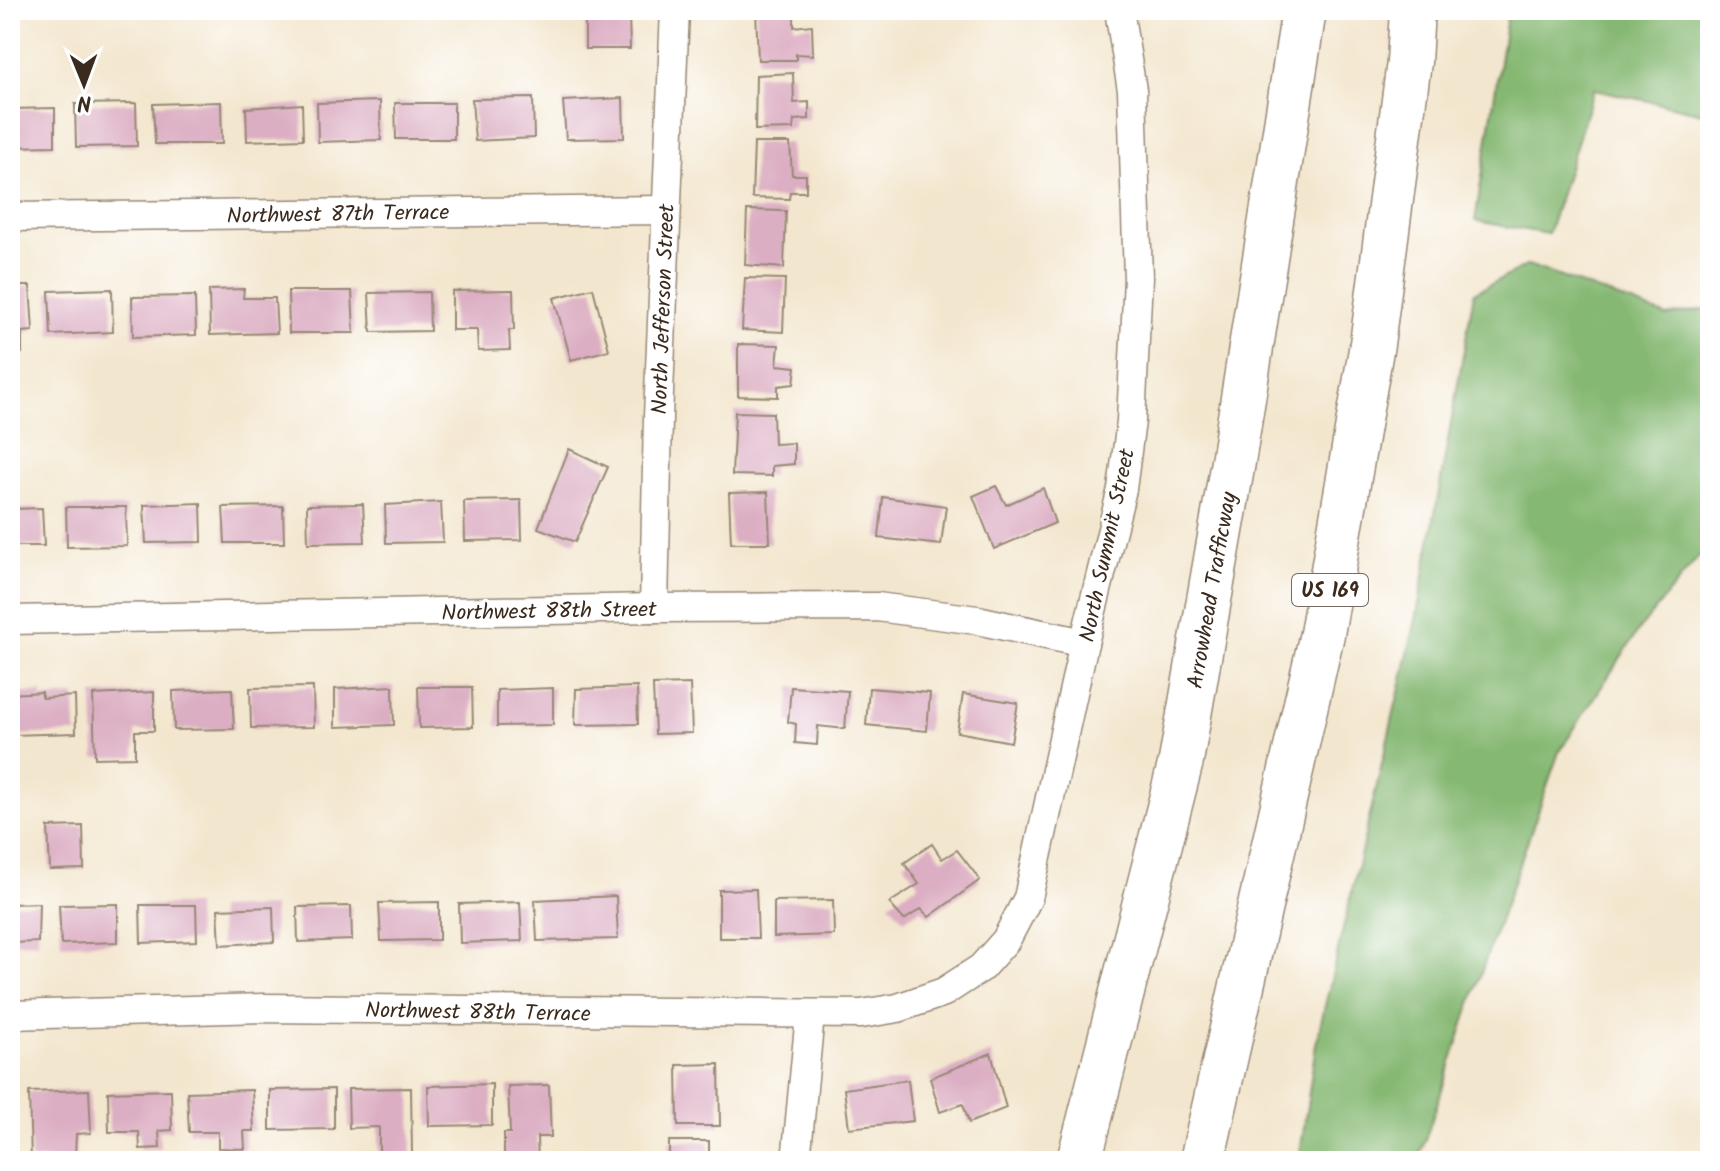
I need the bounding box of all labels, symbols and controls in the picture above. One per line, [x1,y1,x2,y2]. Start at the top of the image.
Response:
north arrow [44,44,124,124]
text: N [77,84,92,119]
street label: Northwest 87th Terrace [226,196,450,235]
street label: North Jefferson Street [643,203,686,415]
street label: North Summit Street [1071,445,1146,645]
street label: Arrowhead Trafficway [1179,489,1248,691]
road number: US 169 [1292,574,1368,606]
street label: Northwest 88th Street [441,593,657,632]
street label: Northwest 88th Terrace [365,994,591,1033]

